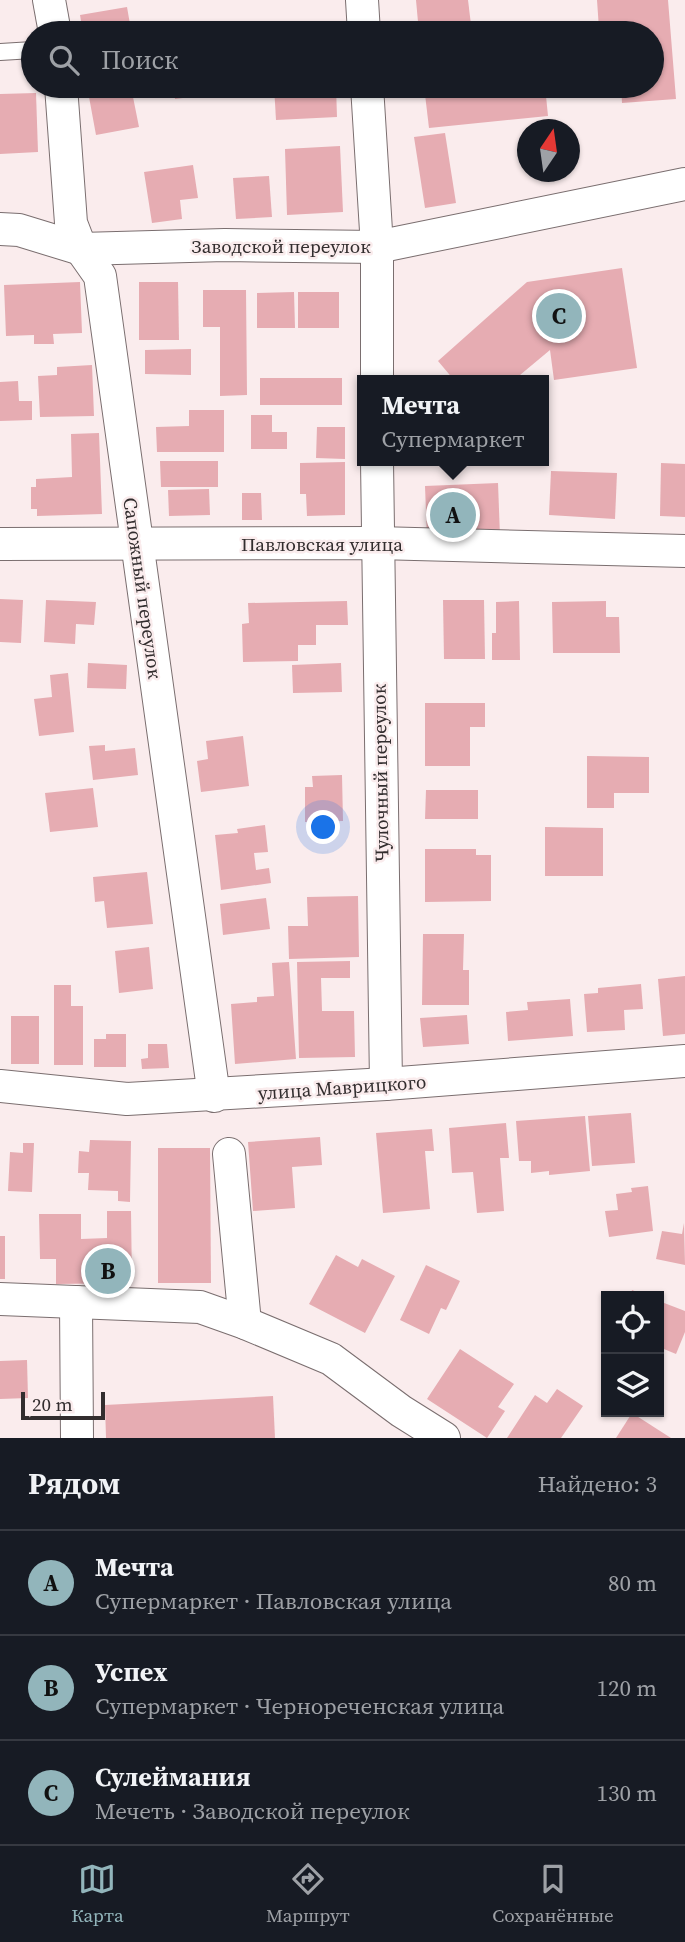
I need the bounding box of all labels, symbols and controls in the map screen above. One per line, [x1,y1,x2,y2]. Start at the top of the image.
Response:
search box [21,21,664,98]
icon: search [45,41,83,79]
text: Поиск [101,42,178,78]
north arrow [517,119,580,182]
street label: Заводской переулок [191,233,371,259]
pin: C [536,290,582,342]
popup [357,375,549,466]
text: Мечта [381,387,460,423]
text: Супермаркет [381,423,525,455]
pin: A [430,489,476,541]
street label: Сапожный переулок [117,496,169,681]
street label: Павловская улица [241,531,403,557]
street label: Чулочный переулок [365,683,395,862]
your location [306,810,340,844]
street label: улица Маврицкого [257,1068,427,1106]
pin: B [85,1245,131,1297]
map controls [601,1291,664,1417]
button: locate [601,1291,664,1354]
button: layers [601,1354,664,1417]
scale bar [21,1389,105,1421]
text: 20 m [32,1391,73,1417]
text: Рядом [28,1463,120,1504]
text: Найдено: 3 [538,1468,657,1500]
text: Мечта [95,1549,174,1585]
text: A [43,1567,59,1599]
text: 80 m [608,1567,657,1599]
text: Супермаркет · Павловская улица [95,1585,452,1617]
text: Успех [95,1654,168,1690]
text: B [44,1672,58,1704]
text: 120 m [596,1672,657,1704]
text: Супермаркет · Чернореченская улица [95,1690,504,1722]
text: Сулеймания [95,1759,251,1795]
text: C [44,1777,58,1809]
text: 130 m [596,1777,657,1809]
text: Мечеть · Заводской переулок [95,1795,410,1827]
tab: Карта [71,1860,124,1928]
tab: Маршрут [266,1860,350,1928]
tab: Сохранённые [492,1860,614,1928]

